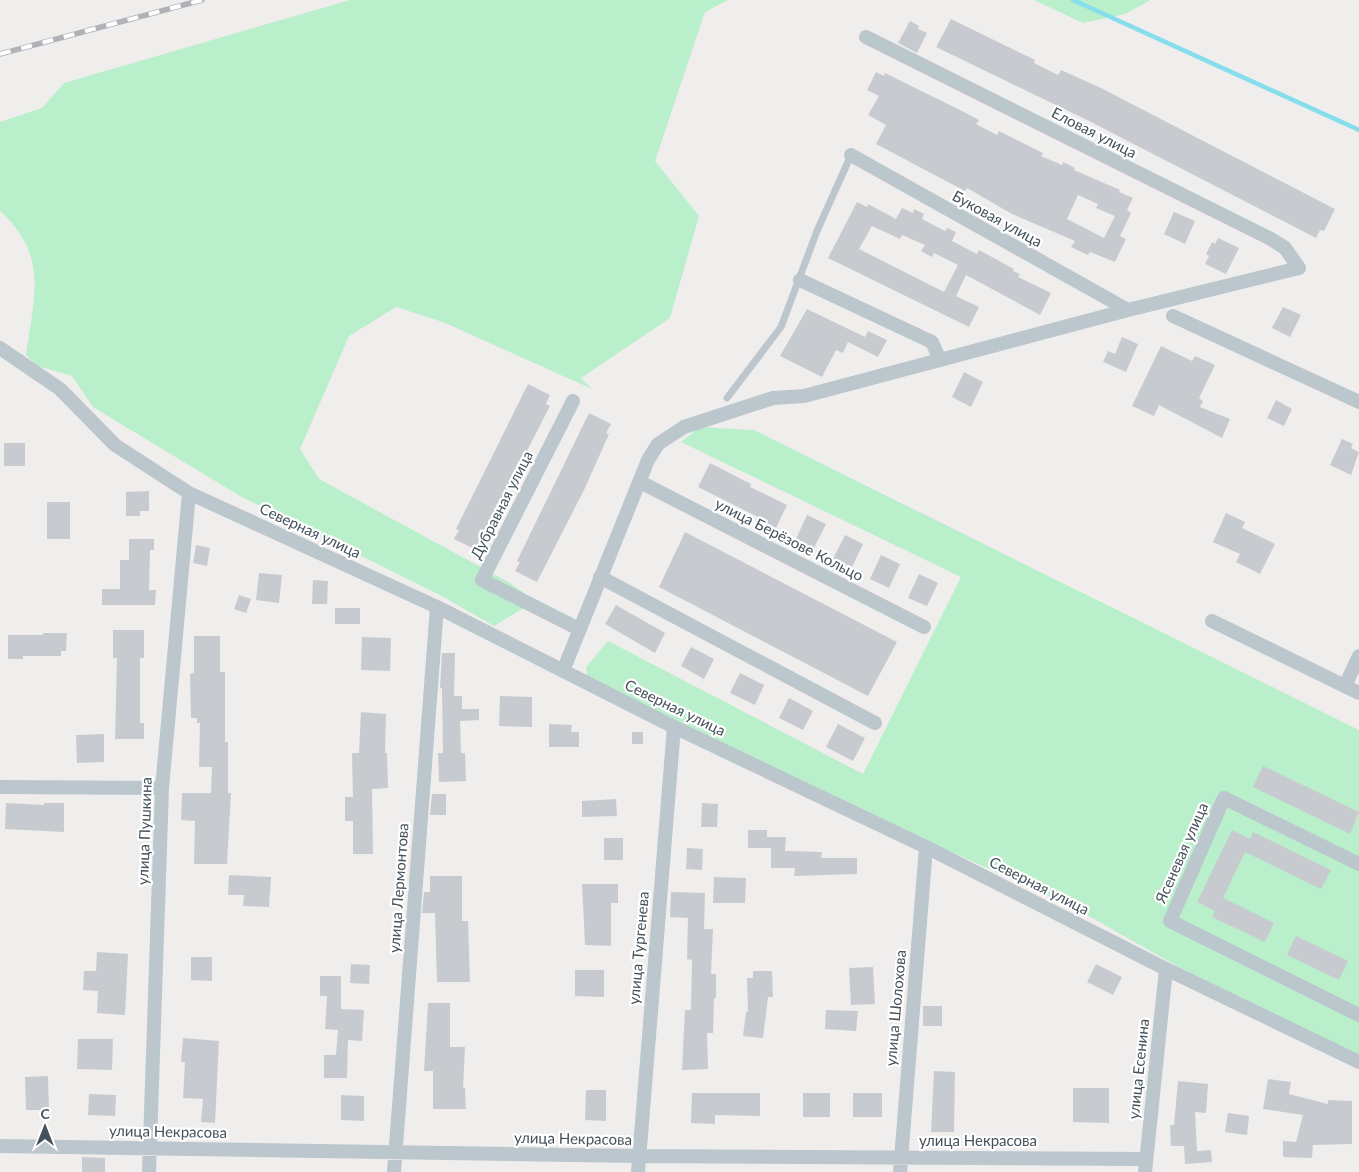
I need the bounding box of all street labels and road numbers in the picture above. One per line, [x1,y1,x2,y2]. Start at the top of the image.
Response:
street label: Еловая улица [1049,103,1140,161]
street label: Буковая улица [949,186,1045,250]
street label: Дубравная улица [466,447,536,562]
street label: улица Берёзове Кольцо [712,494,867,584]
street label: Северная улица [257,499,364,561]
street label: Северная улица [622,675,729,739]
street label: улица Пушкина [133,777,155,885]
street label: Ясеневая улица [1150,800,1211,907]
street label: улица Лермонтова [384,822,412,953]
street label: Северная улица [987,852,1092,918]
street label: улица Тургенева [624,891,652,1005]
street label: улица Шолохова [881,949,909,1067]
street label: улица Есенина [1124,1018,1152,1120]
street label: улица Некрасова [109,1121,227,1141]
street label: улица Некрасова [514,1128,632,1148]
street label: улица Некрасова [919,1131,1037,1149]

